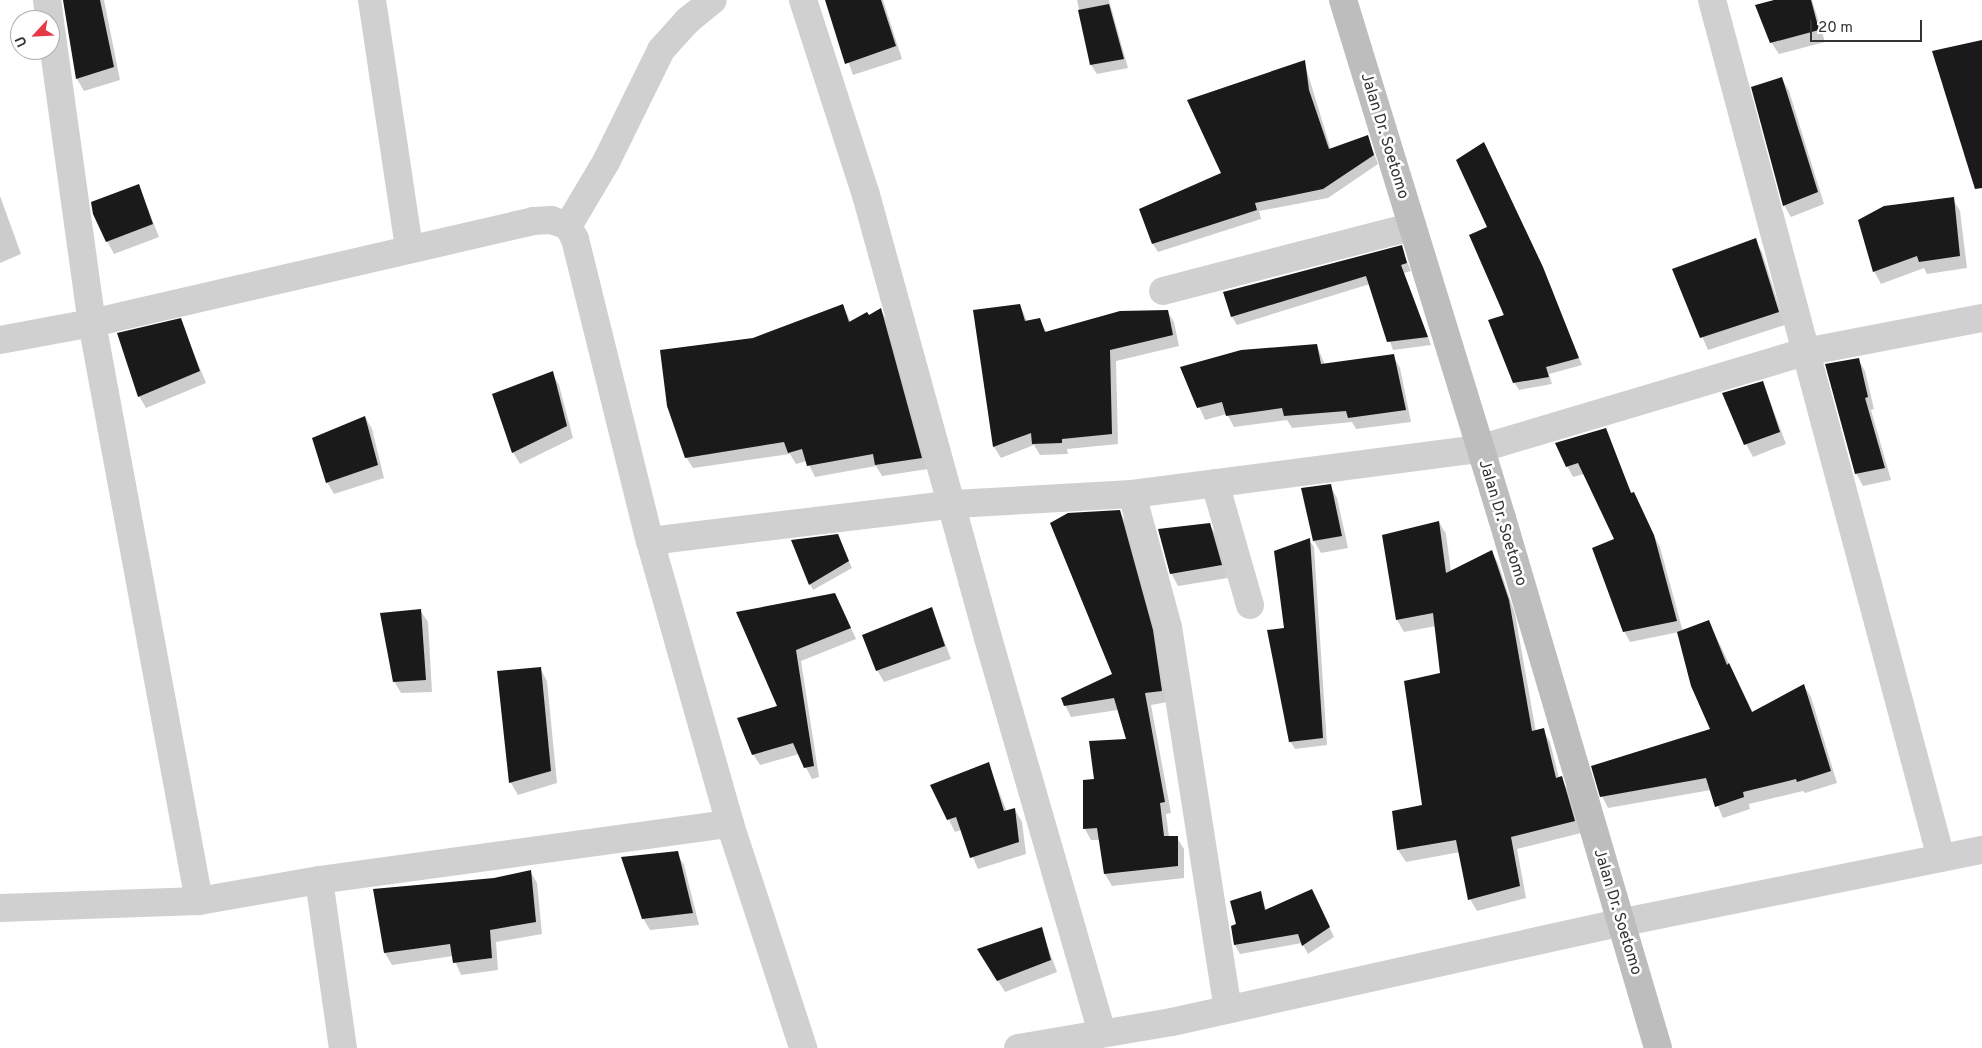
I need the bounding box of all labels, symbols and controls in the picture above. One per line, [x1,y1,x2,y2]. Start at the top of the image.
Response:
north arrow [10,10,60,60]
scale bar [1812,10,1924,42]
text: 20 m [1818,19,1853,38]
text: U [12,33,32,49]
street label: Jalan Dr. Soetomo [1356,70,1412,202]
street label: Jalan Dr. Soetomo [1474,457,1530,589]
street label: Jalan Dr. Soetomo [1589,846,1645,978]

